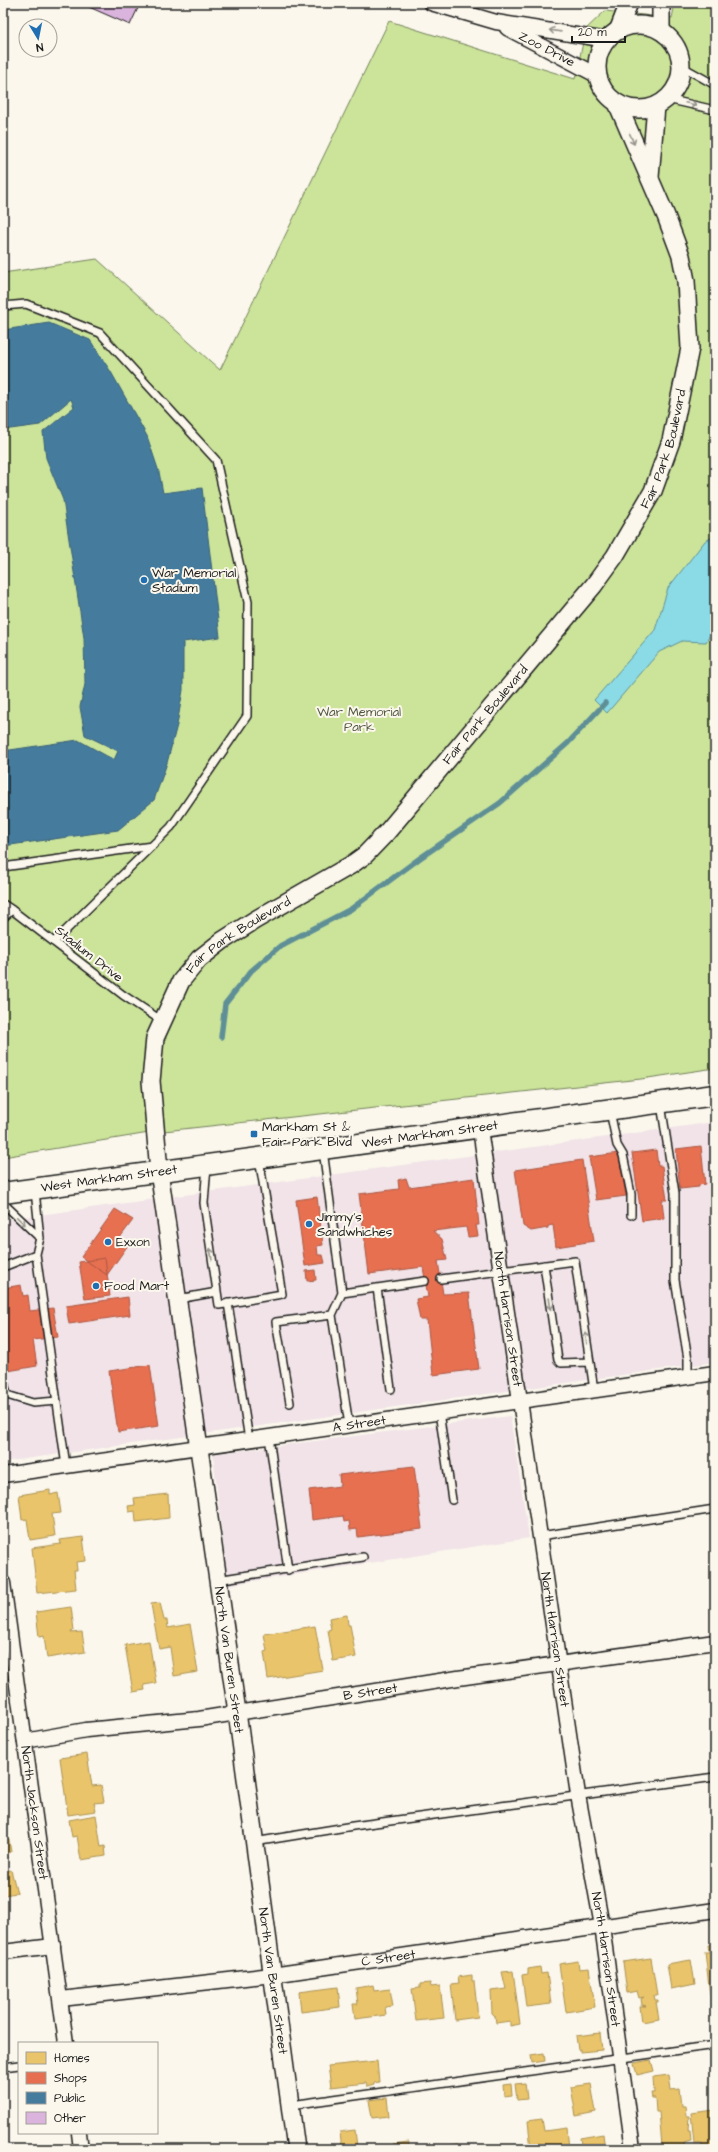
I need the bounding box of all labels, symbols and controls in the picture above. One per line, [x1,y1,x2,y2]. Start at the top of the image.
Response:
north arrow [18,18,58,58]
scale bar [572,18,625,44]
text: 20 m [578,24,607,41]
street label: Zoo Drive [515,27,578,71]
one-way arrow [549,27,562,35]
text: N [35,39,44,55]
one-way arrow [684,101,697,109]
one-way arrow [629,133,636,145]
street label: Fair Park Boulevard [636,387,690,512]
place label: War Memorial Stadium [152,564,236,597]
marker: War Memorial Stadium [139,575,149,585]
street label: Fair Park Boulevard [438,661,532,768]
park label: War Memorial Park [317,703,401,736]
street label: Fair Park Boulevard [182,892,294,978]
street label: Stadium Drive [51,922,127,986]
street label: West Markham Street [361,1116,500,1153]
place label: Markham St & Fair Park Blvd [262,1118,352,1151]
marker: Markham St & Fair Park Blvd [249,1129,259,1139]
street label: West Markham Street [40,1160,179,1197]
place label: Jimmy's Sandwhiches [317,1208,393,1241]
one-way arrow [16,1216,26,1226]
marker: Jimmy's Sandwhiches [304,1219,314,1229]
place label: Exxon [116,1233,150,1251]
marker: Exxon [103,1237,113,1247]
one-way arrow [207,1248,215,1261]
street label: North Harrison Street [489,1250,527,1388]
place label: Food Mart [104,1277,170,1295]
marker: Food Mart [91,1281,101,1291]
one-way arrow [546,1297,554,1310]
one-way arrow [582,1332,590,1345]
street label: A Street [331,1411,388,1437]
street label: North Harrison Street [536,1571,574,1709]
street label: North Van Buren Street [210,1586,248,1735]
street label: B Street [342,1679,399,1705]
street label: North Jackson Street [16,1745,53,1882]
street label: North Harrison Street [587,1891,625,2029]
street label: North Van Buren Street [254,1907,292,2056]
street label: C Street [360,1945,417,1971]
legend [18,2042,158,2134]
text: Homes [54,2050,90,2067]
text: Shops [54,2070,87,2087]
text: Public [54,2090,86,2107]
text: Other [54,2110,86,2127]

